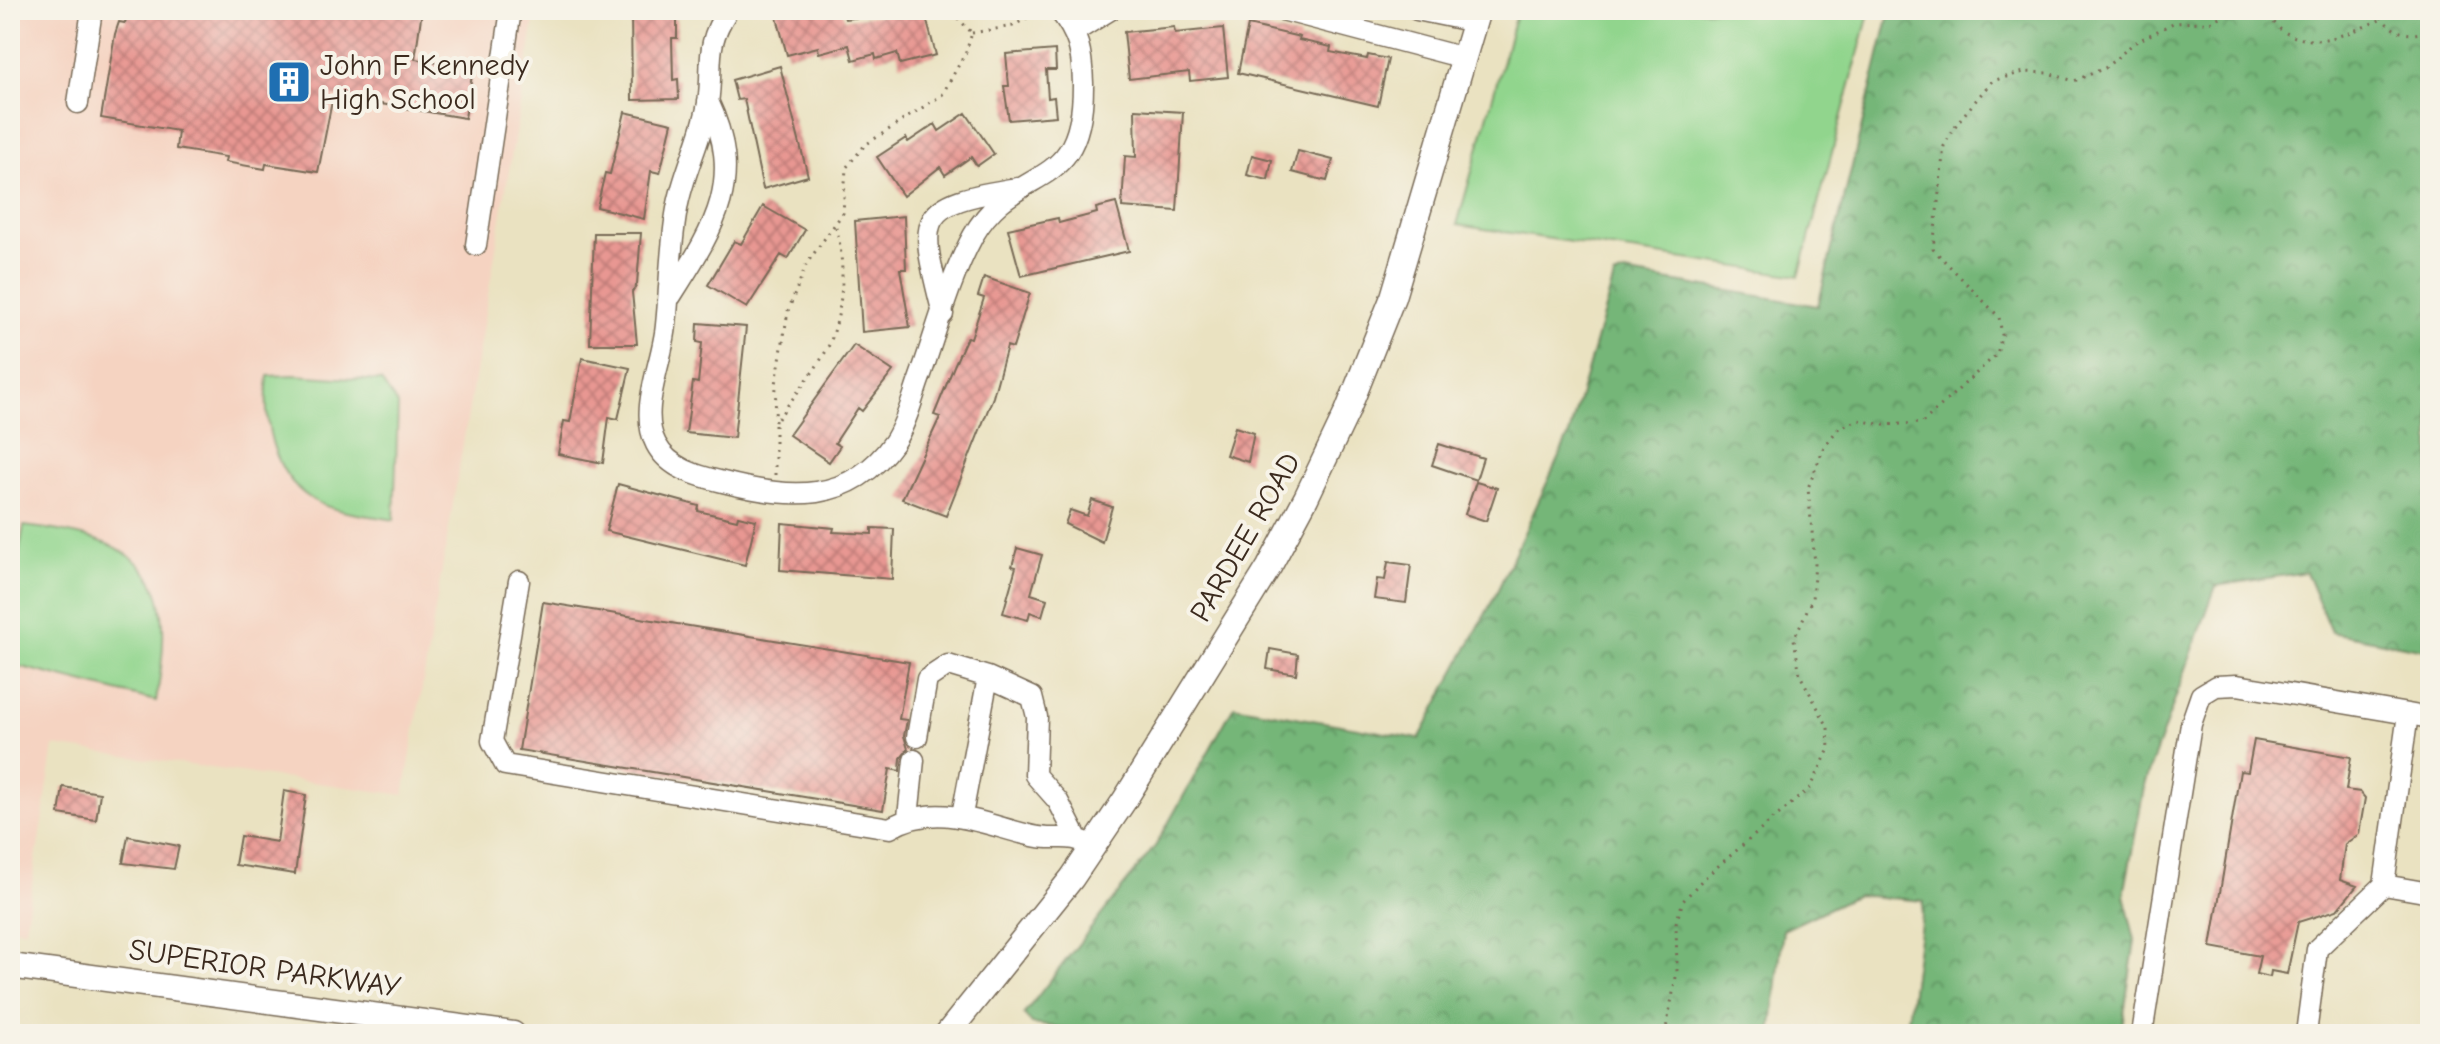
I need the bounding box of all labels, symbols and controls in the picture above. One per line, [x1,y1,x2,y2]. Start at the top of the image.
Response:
place label: John F Kennedy High School [320,48,530,117]
building icon: John F Kennedy High School [265,58,313,106]
street label: PARDEE ROAD [1183,446,1308,628]
street label: SUPERIOR PARKWAY [127,932,403,1005]

